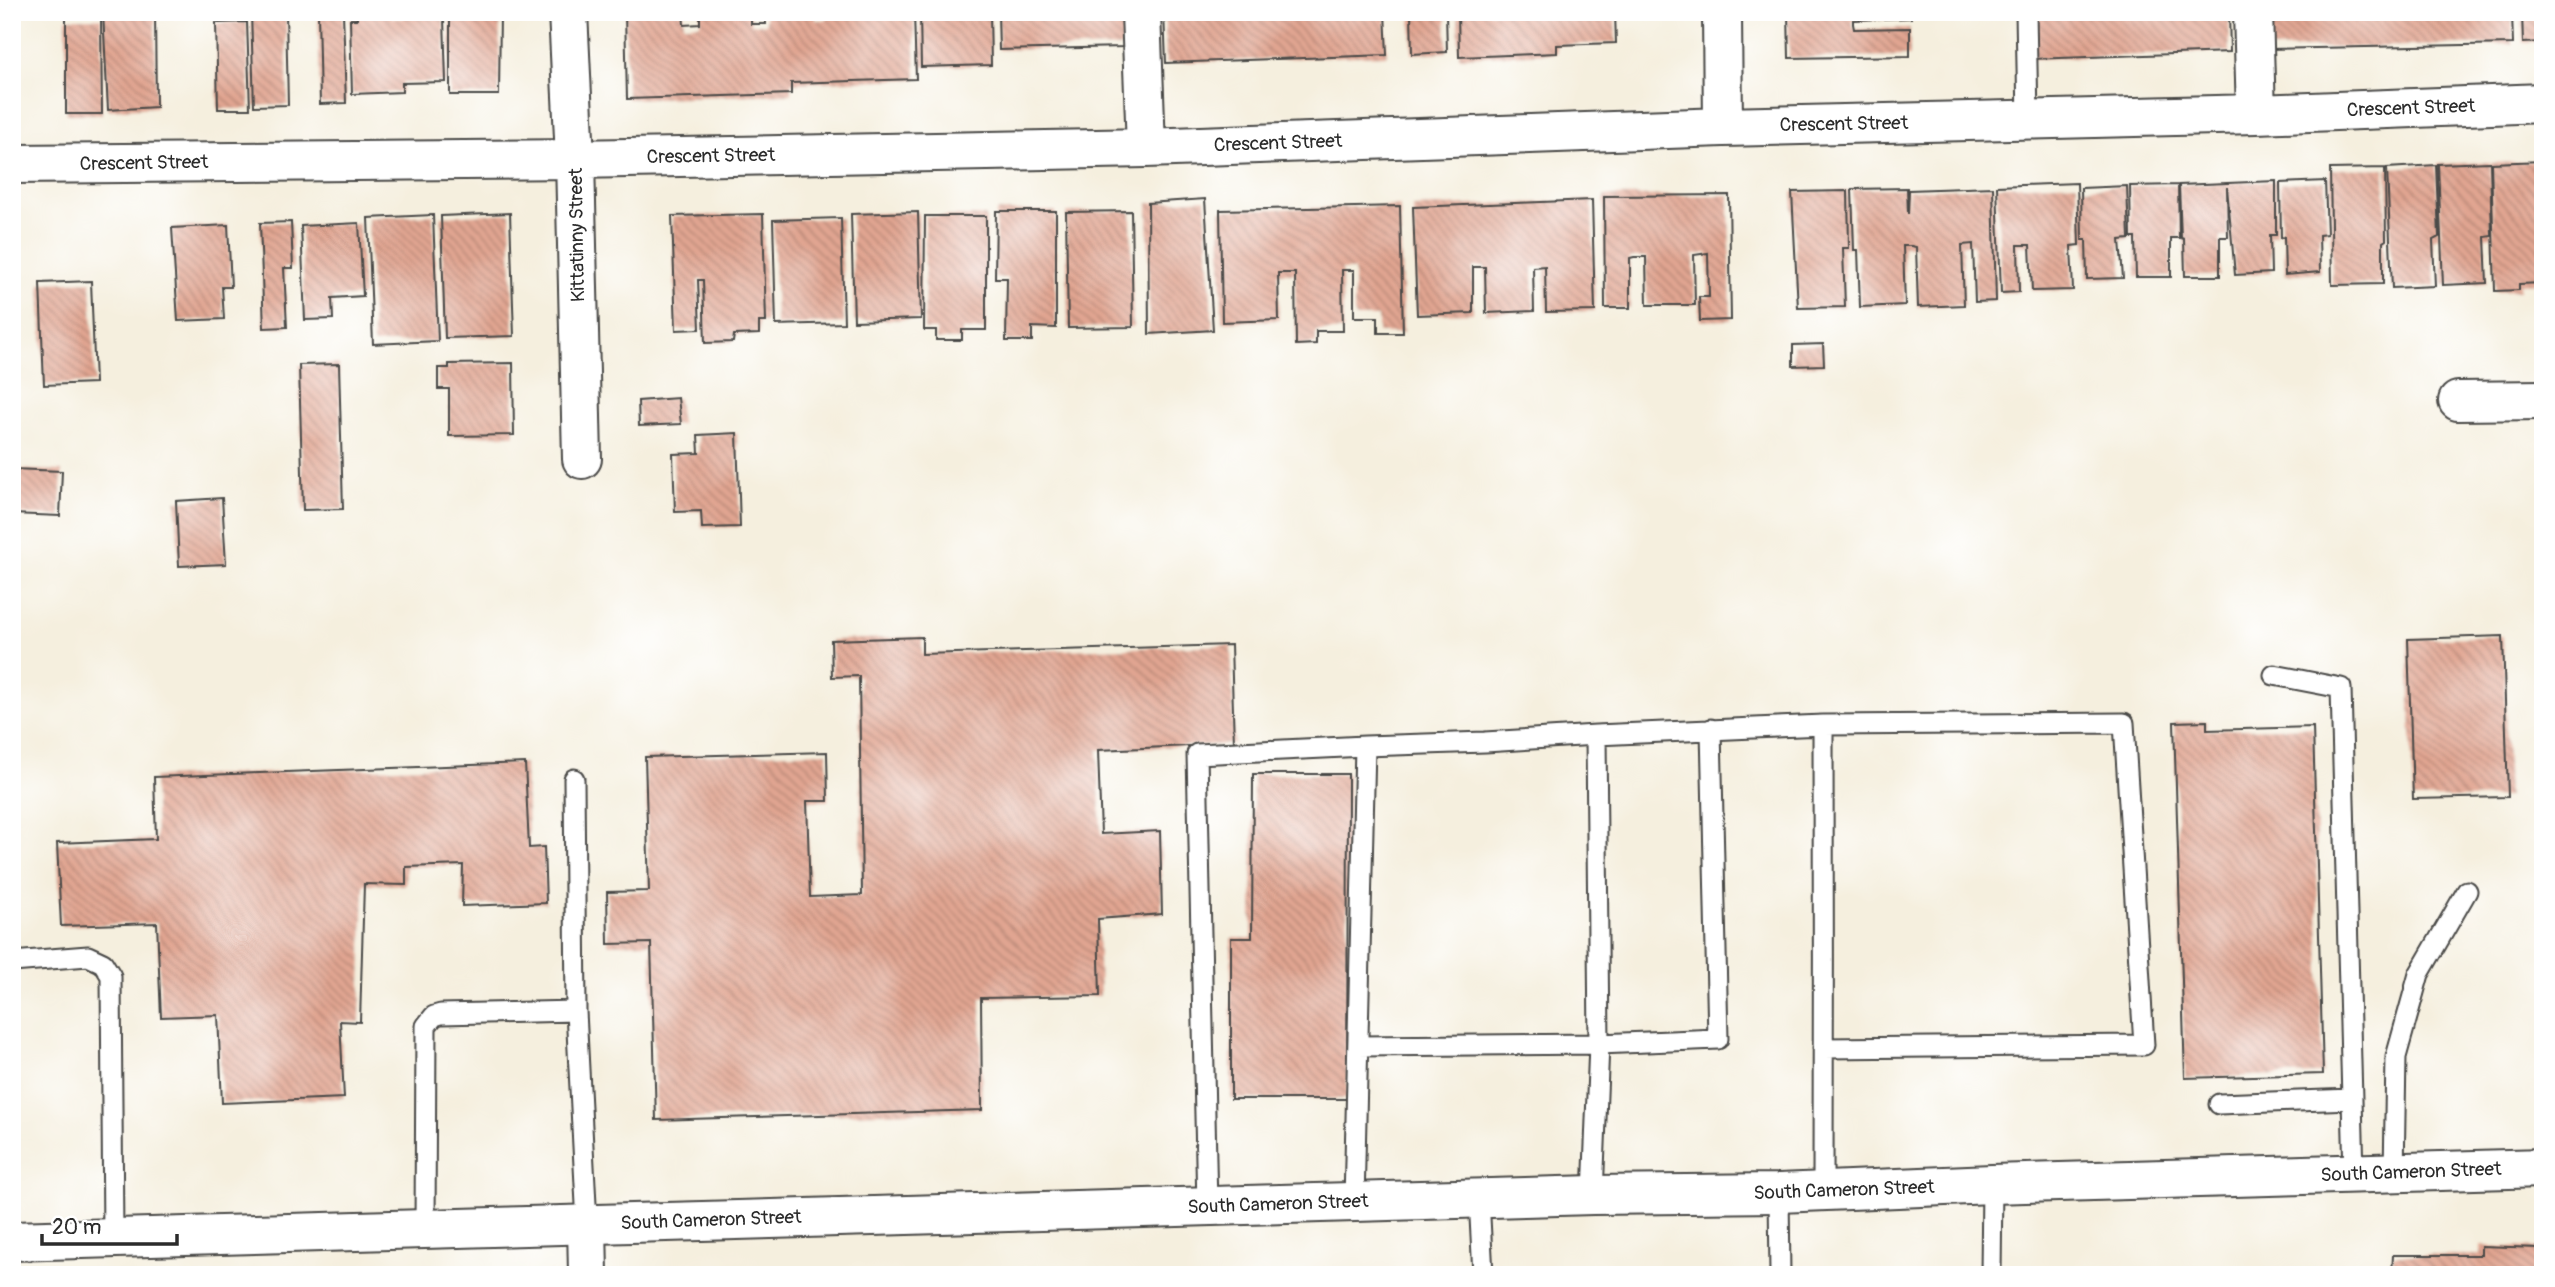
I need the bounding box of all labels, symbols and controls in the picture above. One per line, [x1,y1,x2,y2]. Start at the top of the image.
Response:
street label: Crescent Street [2346,94,2476,122]
street label: Crescent Street [1780,111,1909,137]
street label: Crescent Street [1213,129,1343,157]
street label: Crescent Street [647,143,776,169]
street label: Crescent Street [80,150,209,176]
street label: Kittatinny Street [564,167,590,302]
street label: South Cameron Street [2320,1157,2502,1187]
street label: South Cameron Street [1753,1175,1935,1205]
street label: South Cameron Street [1187,1189,1369,1219]
scale bar [42,1203,177,1247]
street label: South Cameron Street [620,1205,802,1235]
text: 20 m [52,1214,101,1241]

